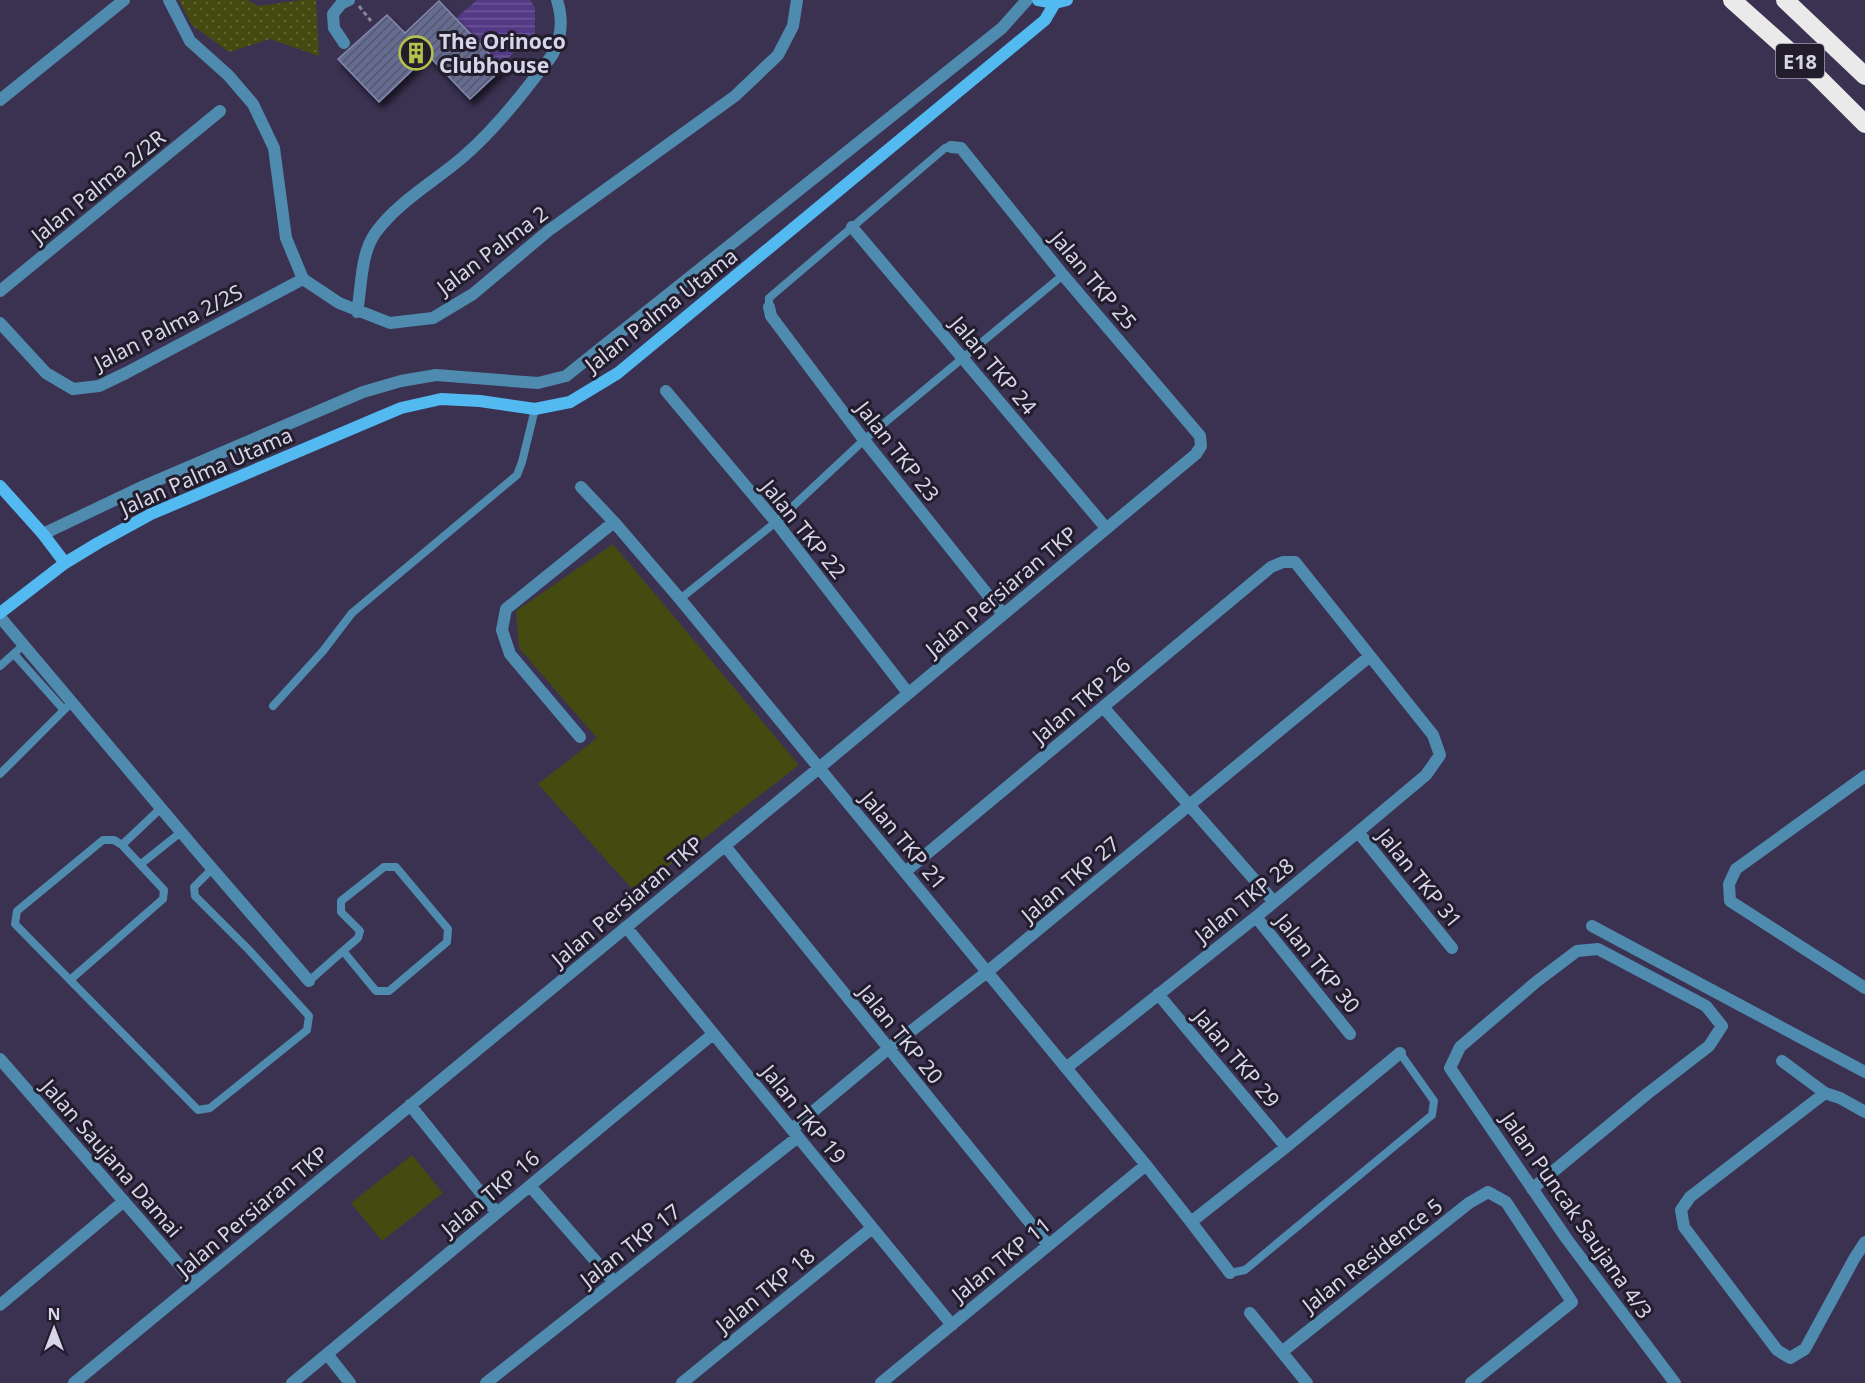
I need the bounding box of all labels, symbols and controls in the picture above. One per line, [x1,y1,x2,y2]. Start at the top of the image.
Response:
place label: The Orinoco Clubhouse [439,27,566,79]
building icon: The Orinoco Clubhouse [398,35,434,71]
road number: E18 [1776,44,1824,78]
street label: Jalan Palma 2/2R [24,123,171,250]
street label: Jalan Palma 2 [429,199,553,302]
street label: Jalan TKP 25 [1043,224,1143,335]
street label: Jalan Palma Utama [577,242,743,380]
street label: Jalan Palma 2/2S [87,277,247,377]
street label: Jalan TKP 24 [943,309,1043,420]
street label: Jalan TKP 23 [849,394,946,507]
street label: Jalan Palma Utama [113,420,297,522]
street label: Jalan TKP 22 [754,472,853,584]
street label: Jalan Persiaran TKP [918,519,1083,664]
street label: Jalan TKP 26 [1025,651,1136,751]
street label: Jalan TKP 21 [853,784,953,895]
street label: Jalan TKP 31 [1370,821,1469,933]
street label: Jalan Persiaran TKP [544,829,709,974]
street label: Jalan TKP 27 [1014,830,1125,930]
street label: Jalan TKP 28 [1187,851,1299,950]
street label: Jalan TKP 30 [1268,906,1367,1018]
street label: Jalan TKP 20 [851,977,950,1089]
street label: Jalan TKP 29 [1186,1002,1286,1113]
street label: Jalan TKP 19 [754,1057,853,1169]
street label: Jalan Saujana Damai [34,1072,188,1243]
street label: Jalan Puncak Saujana 4/3 [1494,1105,1659,1324]
street label: Jalan Persiaran TKP [169,1139,334,1284]
street label: Jalan TKP 16 [434,1144,545,1244]
street label: Jalan Residence 5 [1295,1191,1448,1320]
street label: Jalan TKP 17 [573,1197,686,1294]
street label: Jalan TKP 11 [944,1210,1056,1309]
street label: Jalan TKP 18 [708,1241,820,1340]
north arrow [24,1299,84,1359]
text: N [47,1303,61,1325]

